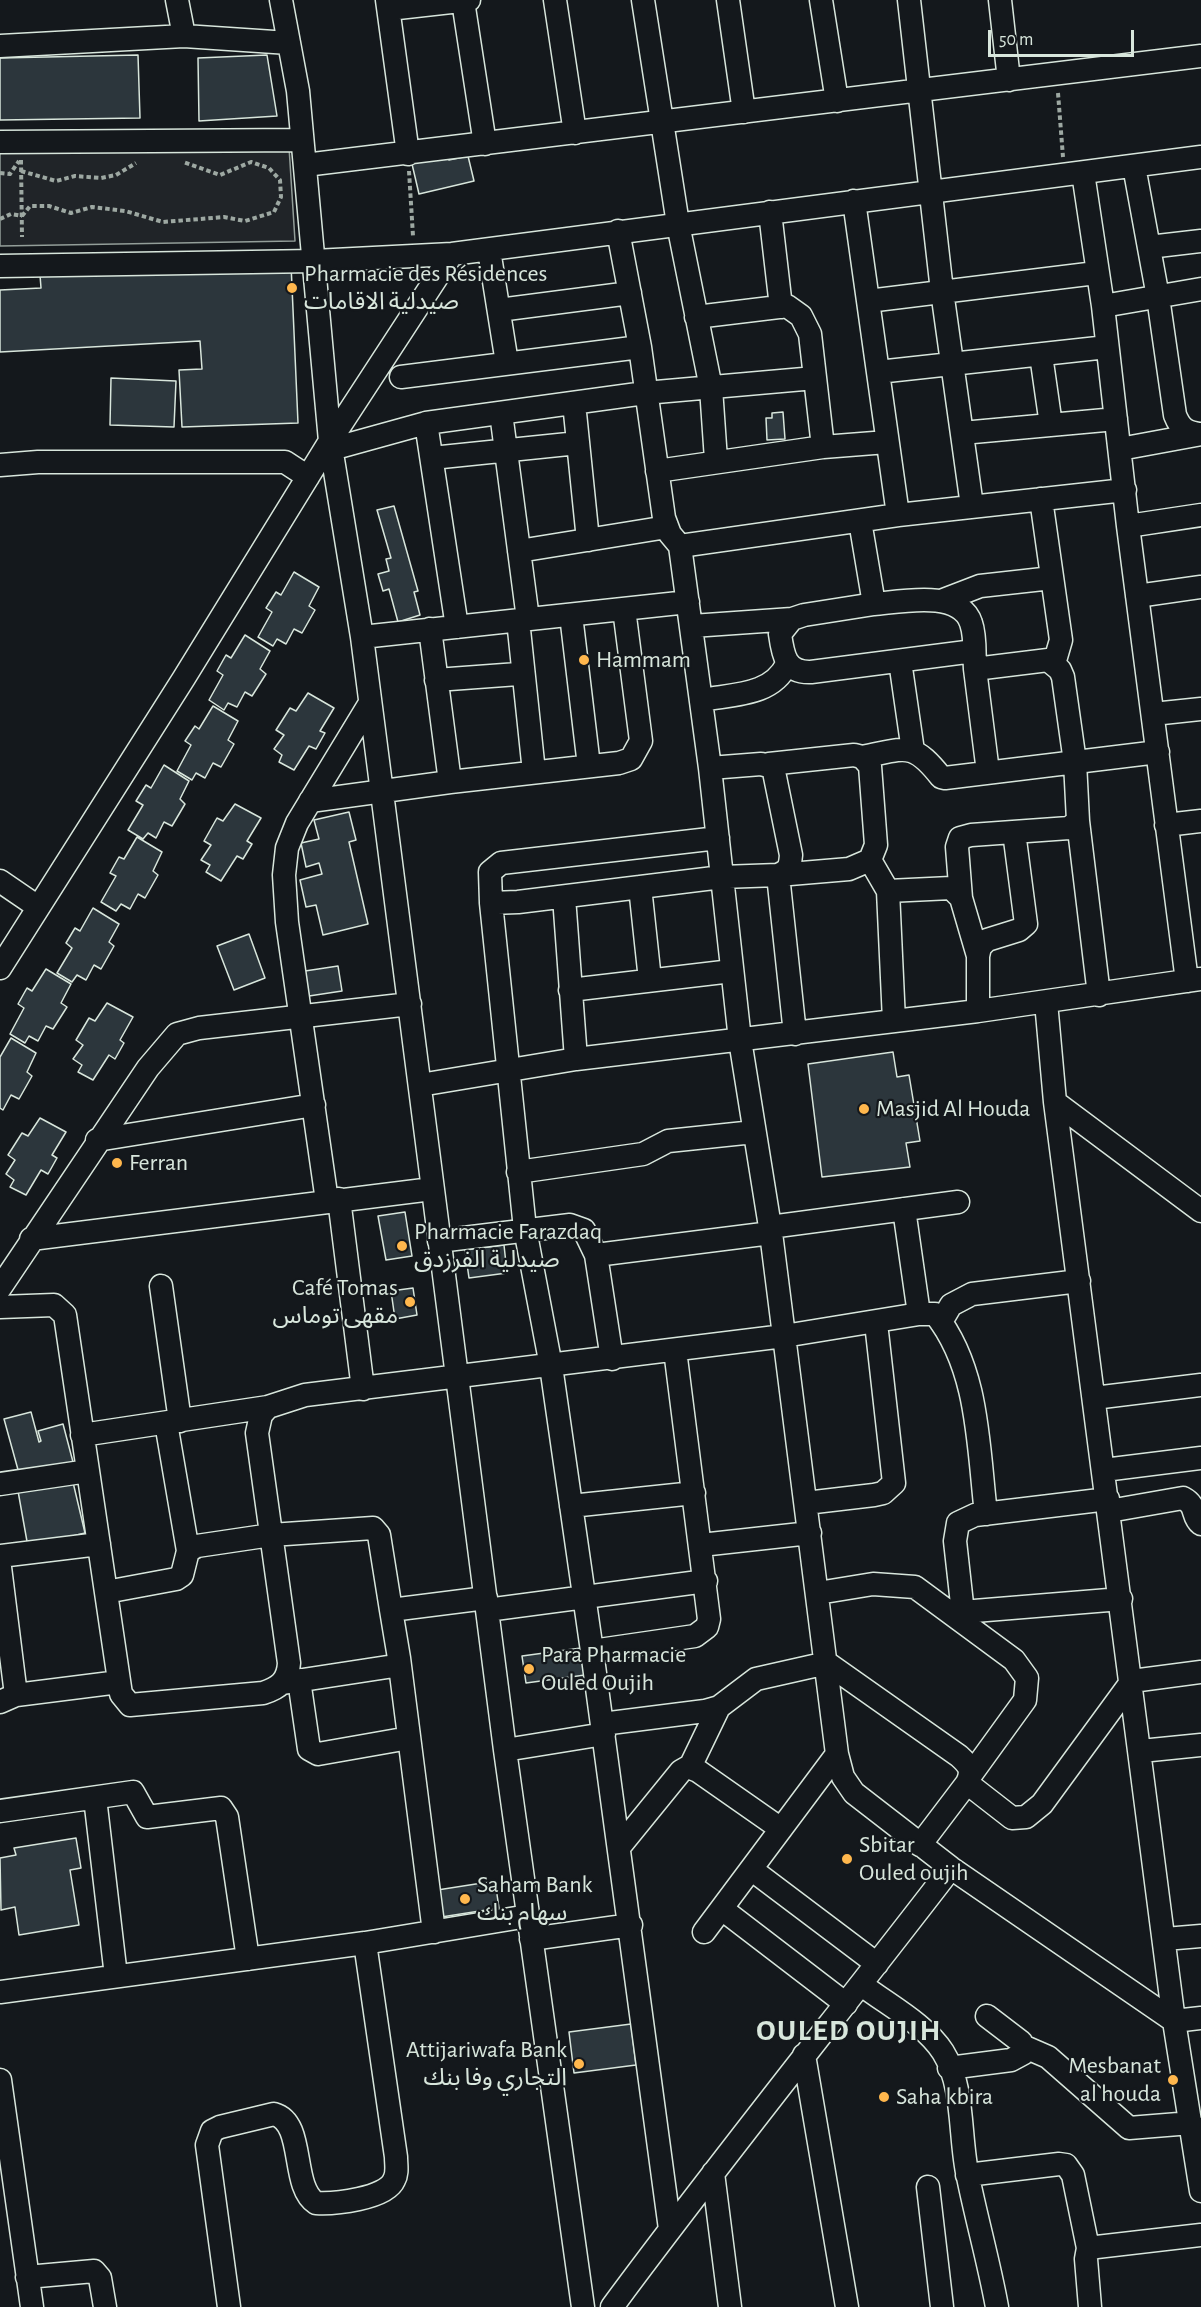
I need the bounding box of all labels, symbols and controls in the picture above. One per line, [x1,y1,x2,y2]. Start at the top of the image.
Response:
scale bar [991,18,1136,56]
text: 50 m [999,31,1033,49]
place label: Pharmacie des Résidences صيدلية الاقامات [304,260,548,316]
marker: Pharmacie des Résidences صيدلية الاقامات [285,281,299,295]
place label: Hammam [596,646,691,674]
marker: Hammam [577,653,591,667]
place label: Masjid Al Houda [876,1095,1030,1123]
marker: Masjid Al Houda [857,1102,871,1116]
place label: Ferran [129,1149,188,1177]
marker: Ferran [110,1156,124,1170]
place label: Pharmacie Farazdaq صيدلية الفرزدق [414,1218,602,1274]
marker: Pharmacie Farazdaq صيدلية الفرزدق [395,1239,409,1253]
place label: Café Tomas مقهى توماس [273,1274,398,1330]
marker: Café Tomas مقهى توماس [403,1295,417,1309]
place label: Para Pharmacie Ouled Oujih [541,1641,686,1697]
marker: Para Pharmacie Ouled Oujih [522,1662,536,1676]
place label: Sbitar Ouled oujih [859,1831,969,1887]
marker: Sbitar Ouled oujih [840,1852,854,1866]
place label: Saham Bank سهام بنك [477,1871,592,1927]
marker: Saham Bank سهام بنك [458,1892,472,1906]
district label: OULED OUJIH [756,2013,942,2049]
place label: Attijariwafa Bank التجاري وفا بنك [406,2036,567,2092]
place label: Mesbanat al houda [1068,2052,1161,2108]
marker: Attijariwafa Bank التجاري وفا بنك [572,2057,586,2071]
marker: Mesbanat al houda [1166,2073,1180,2087]
place label: Saha kbira [896,2083,993,2111]
marker: Saha kbira [877,2090,891,2104]

